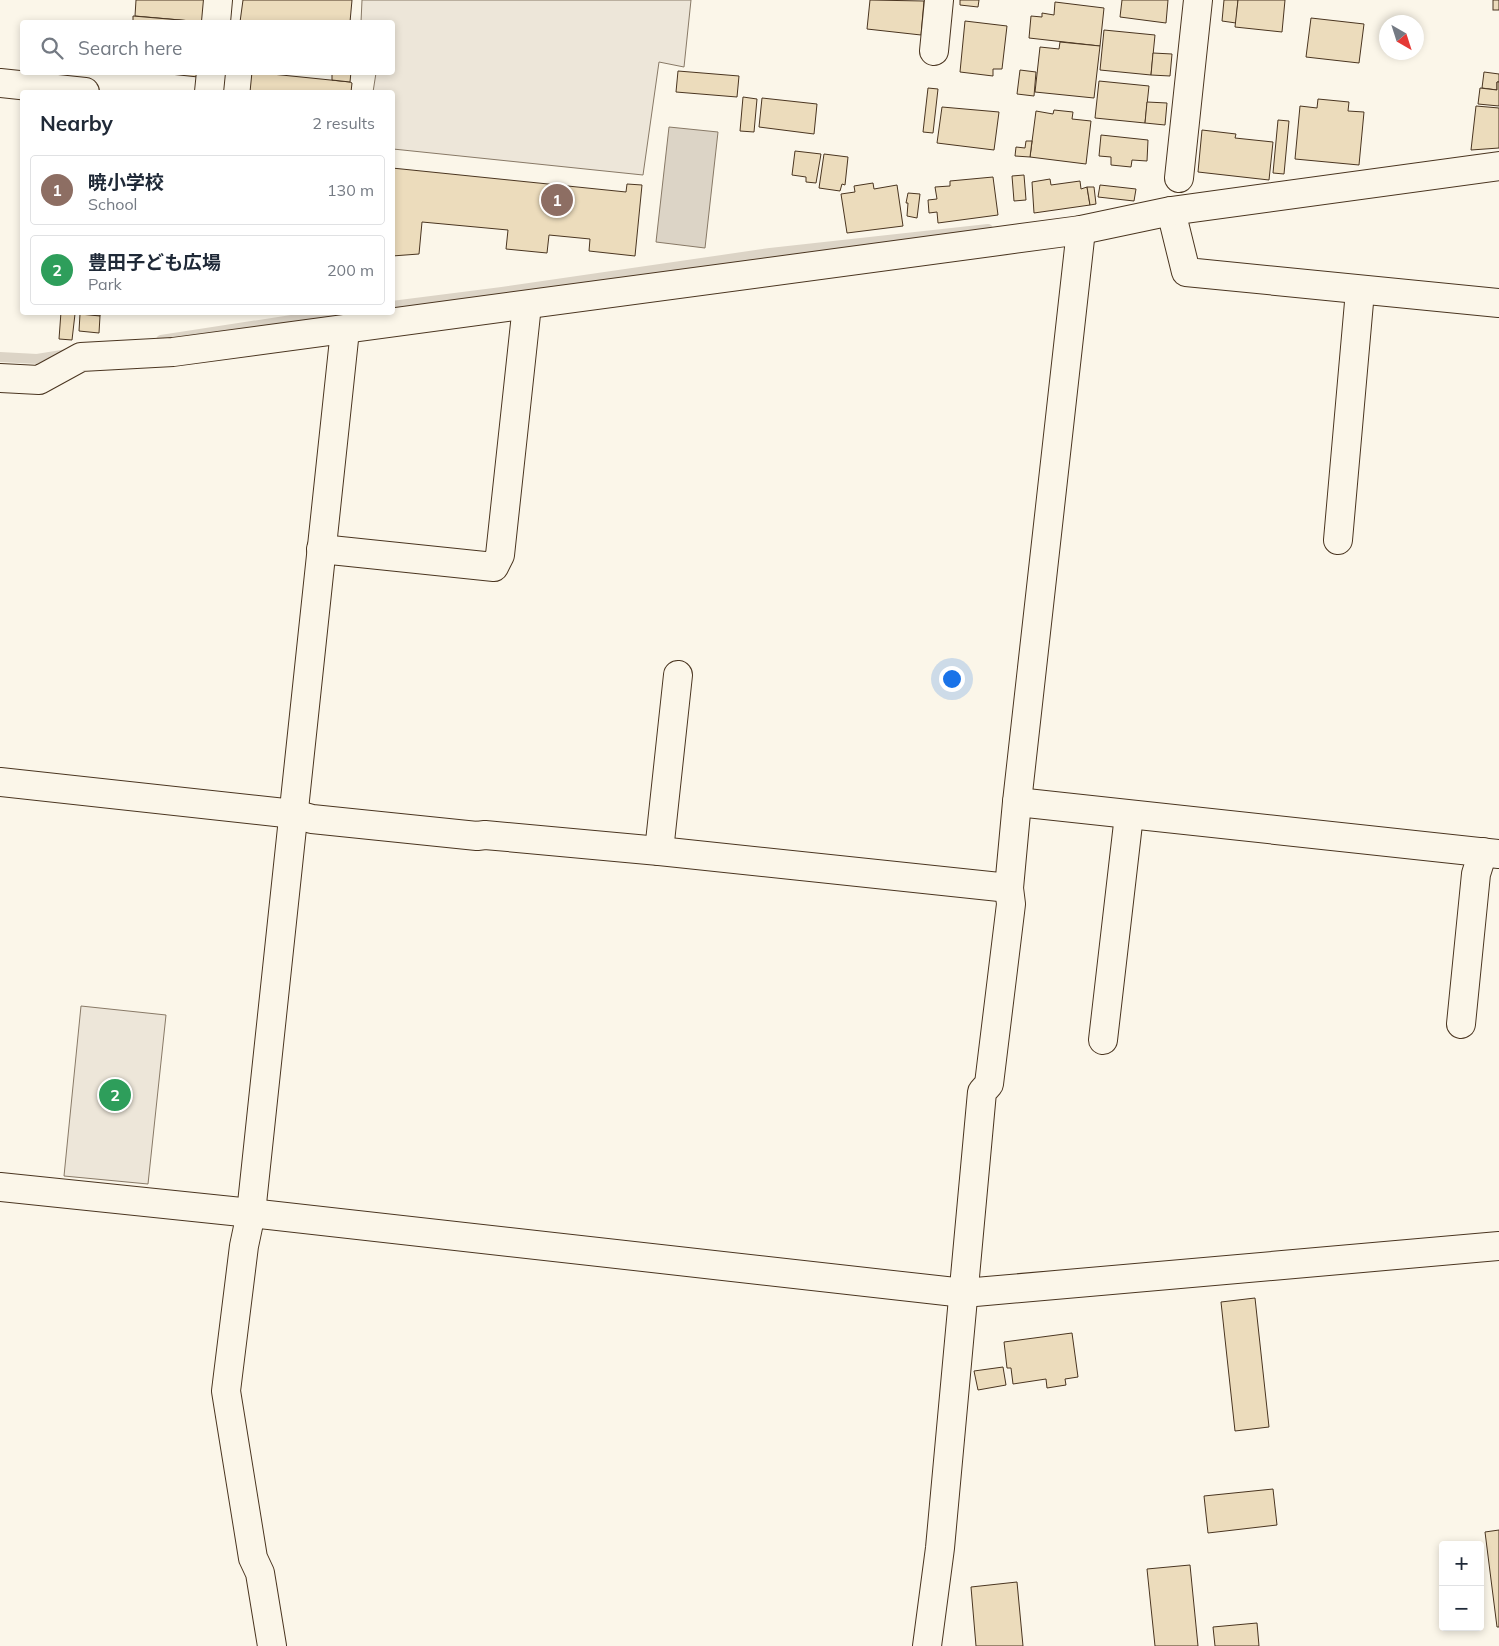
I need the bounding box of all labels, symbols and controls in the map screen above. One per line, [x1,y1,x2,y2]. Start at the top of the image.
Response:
north arrow [1379,15,1424,60]
search box [20,20,395,75]
icon: search [38,34,66,62]
text: Search here [78,36,182,60]
text: Nearby [40,110,113,136]
text: 2 results [312,113,375,133]
text: 暁小学校 [88,170,164,194]
text: 1 [52,180,62,200]
text: 130 m [327,180,374,200]
pin: 1 [541,181,573,219]
text: School [88,194,137,214]
text: 豊田子ども広場 [88,250,221,274]
text: 2 [52,260,62,280]
text: 200 m [327,260,374,280]
text: Park [88,274,122,294]
your location [939,666,965,692]
pin: 2 [99,1076,131,1114]
map controls [1439,1541,1484,1631]
button: + [1439,1541,1484,1586]
button: − [1439,1586,1484,1631]

